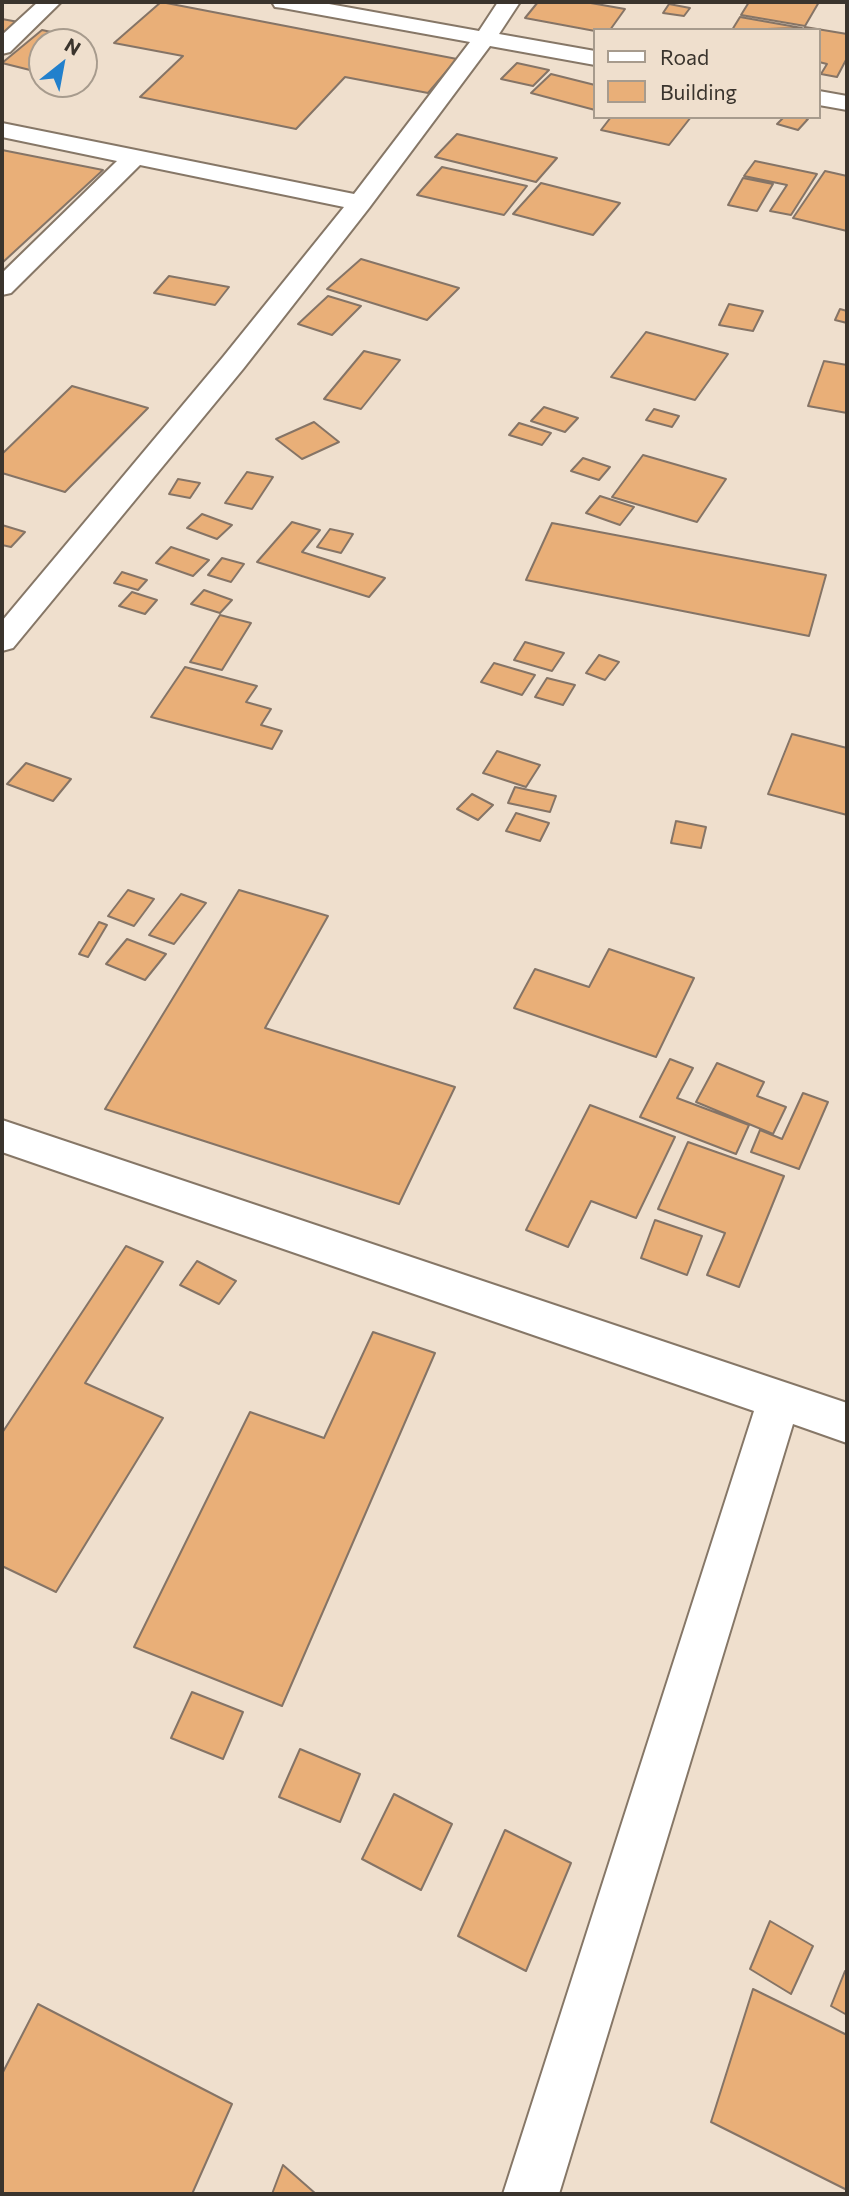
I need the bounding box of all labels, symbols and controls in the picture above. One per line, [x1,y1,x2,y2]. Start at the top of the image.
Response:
north arrow [28,28,98,98]
legend [594,28,821,119]
text: N [61,33,85,60]
text: Road [660,44,709,69]
text: Building [660,79,737,104]

